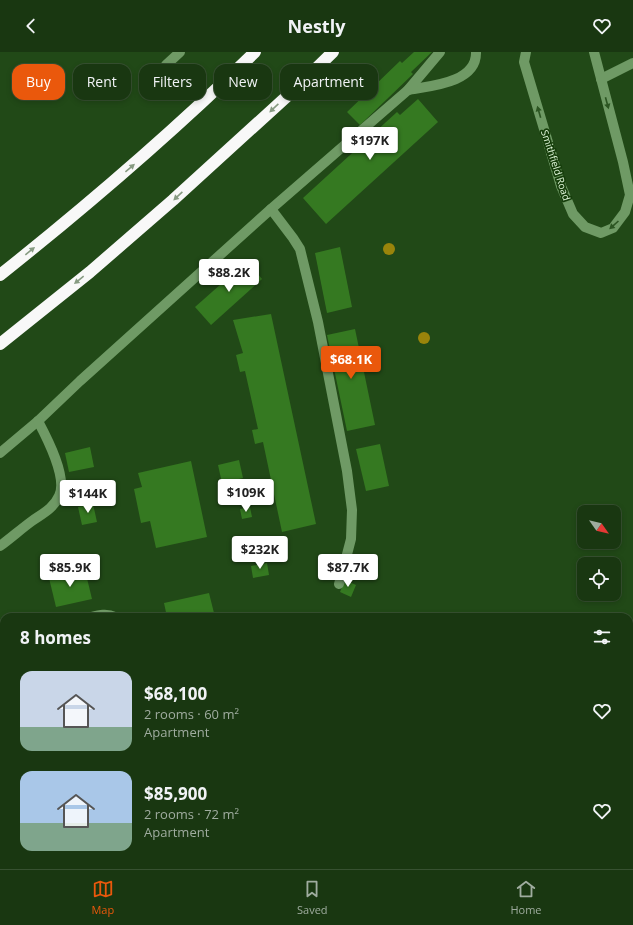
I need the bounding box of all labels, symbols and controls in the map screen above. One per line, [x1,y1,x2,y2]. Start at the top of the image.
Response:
text: Nestly [288,14,345,38]
icon: back [20,15,42,37]
icon: heart [591,15,613,37]
chip: Buy [12,64,65,100]
chip: Rent [73,64,131,100]
chip: Filters [139,64,206,100]
chip: New [214,64,272,100]
chip: Apartment [280,64,378,100]
one-way arrow [605,97,611,109]
one-way arrow [269,103,279,113]
one-way arrow [536,105,542,117]
pin: $197K [342,127,398,161]
street label: Smithfield Road [538,128,574,202]
text: $197K [351,131,389,149]
one-way arrow [125,163,135,172]
one-way arrow [173,191,183,200]
one-way arrow [609,220,619,230]
one-way arrow [25,247,36,255]
pin: $88.2K [196,259,262,293]
text: $88.2K [208,263,250,281]
one-way arrow [74,276,85,285]
pin: $68.1K [318,346,384,380]
text: $68.1K [330,350,372,368]
pin: $109K [218,479,274,513]
pin: $144K [60,480,116,514]
text: $109K [227,483,265,501]
text: $144K [69,484,107,502]
north arrow [577,505,621,549]
map controls [577,505,621,601]
pin: $232K [232,536,288,570]
text: $232K [241,540,279,558]
pin: $85.9K [37,554,103,588]
pin: $87.7K [315,554,381,588]
button: locate [577,557,621,601]
text: $85.9K [49,558,91,576]
text: $87.7K [327,558,369,576]
text: 8 homes [20,626,91,649]
icon: filters [591,626,613,648]
text: $68,100 [144,682,207,705]
icon: home [52,687,100,735]
icon: heart [591,700,613,722]
text: 2 rooms · 60 m² [144,705,239,723]
text: Apartment [144,723,209,741]
text: $85,900 [144,782,207,805]
icon: home [52,787,100,835]
icon: heart [591,800,613,822]
text: 2 rooms · 72 m² [144,805,239,823]
text: Apartment [144,823,209,841]
tab: Map [91,878,114,917]
tab: Saved [297,878,328,917]
tab: Home [510,878,542,917]

